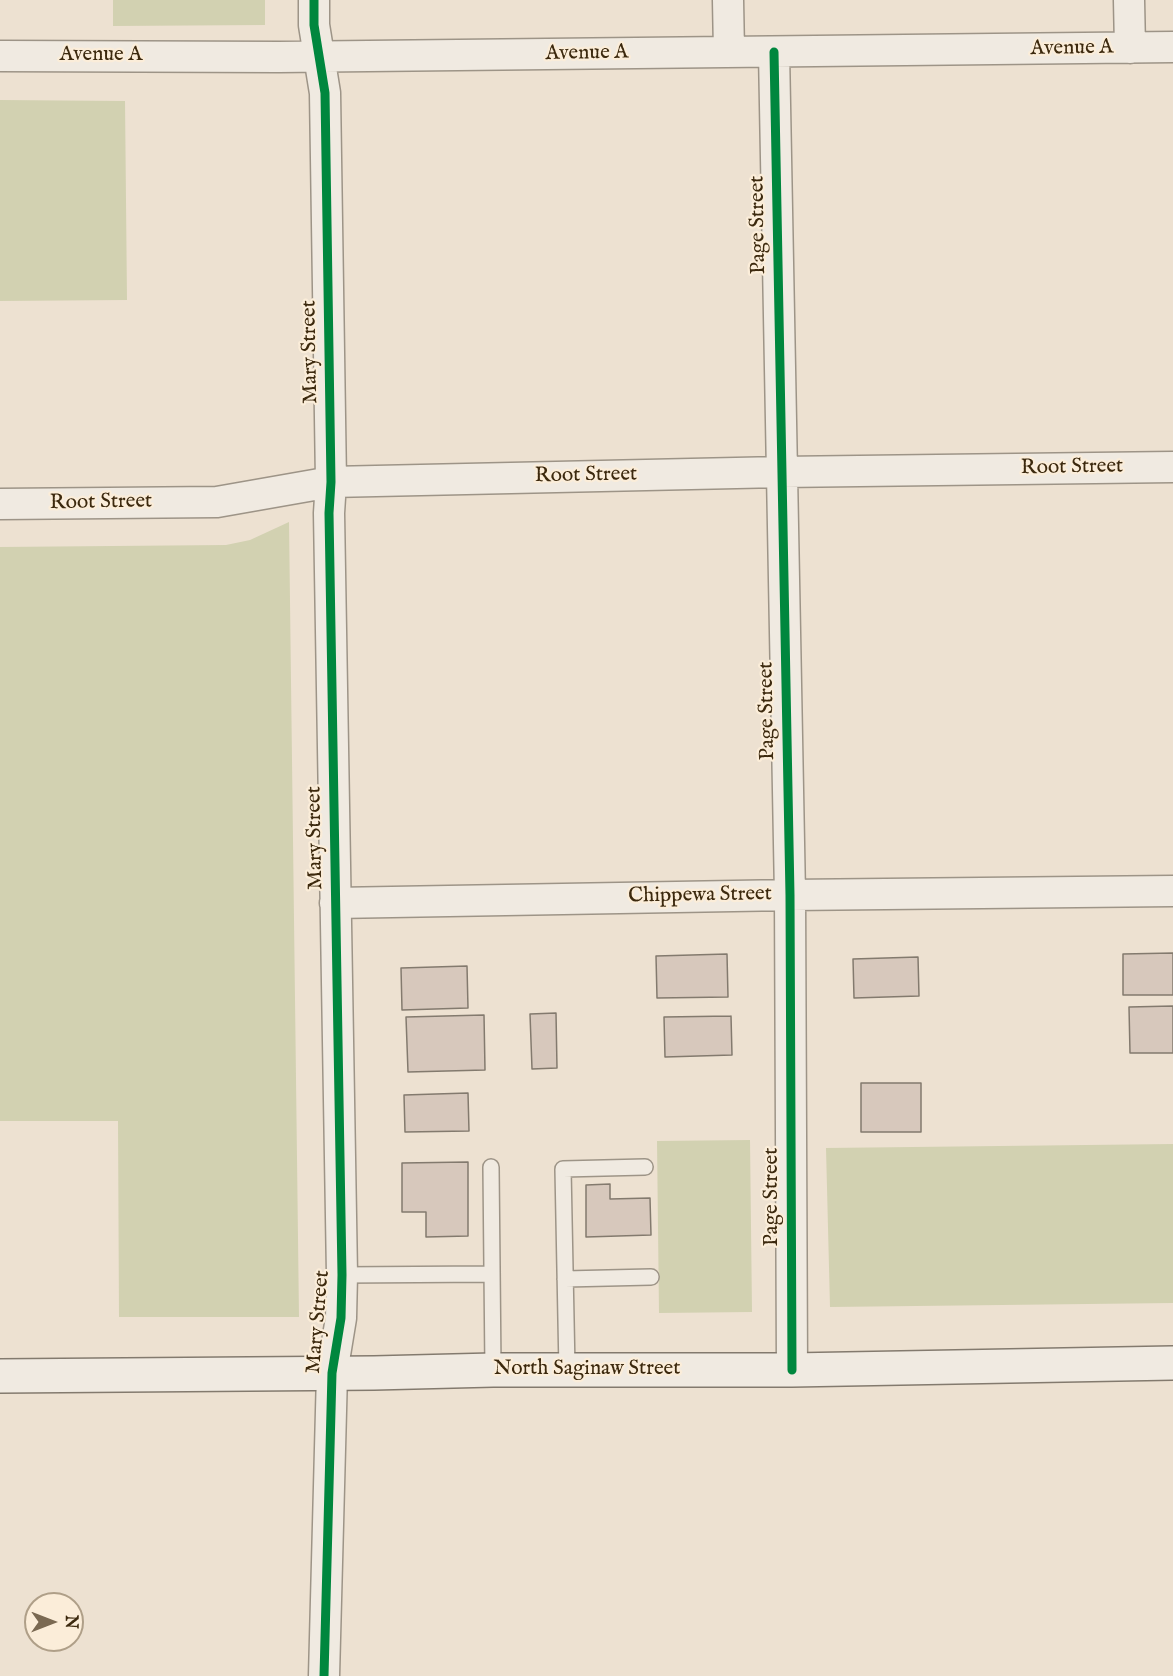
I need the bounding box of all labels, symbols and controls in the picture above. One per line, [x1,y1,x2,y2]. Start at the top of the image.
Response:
street label: Avenue A [1030,36,1114,62]
street label: Avenue A [545,41,629,67]
street label: Avenue A [60,43,142,69]
street label: Page Street [746,175,772,275]
street label: Mary Street [297,300,325,404]
street label: Root Street [1021,455,1123,481]
street label: Root Street [535,463,637,489]
street label: Root Street [50,490,152,516]
street label: Page Street [755,661,781,761]
street label: Mary Street [302,786,330,890]
street label: Chippewa Street [628,882,772,910]
street label: Page Street [760,1148,786,1246]
street label: Mary Street [302,1269,336,1375]
street label: North Saginaw Street [494,1357,680,1383]
north arrow [24,1592,84,1652]
text: N [60,1615,80,1629]

